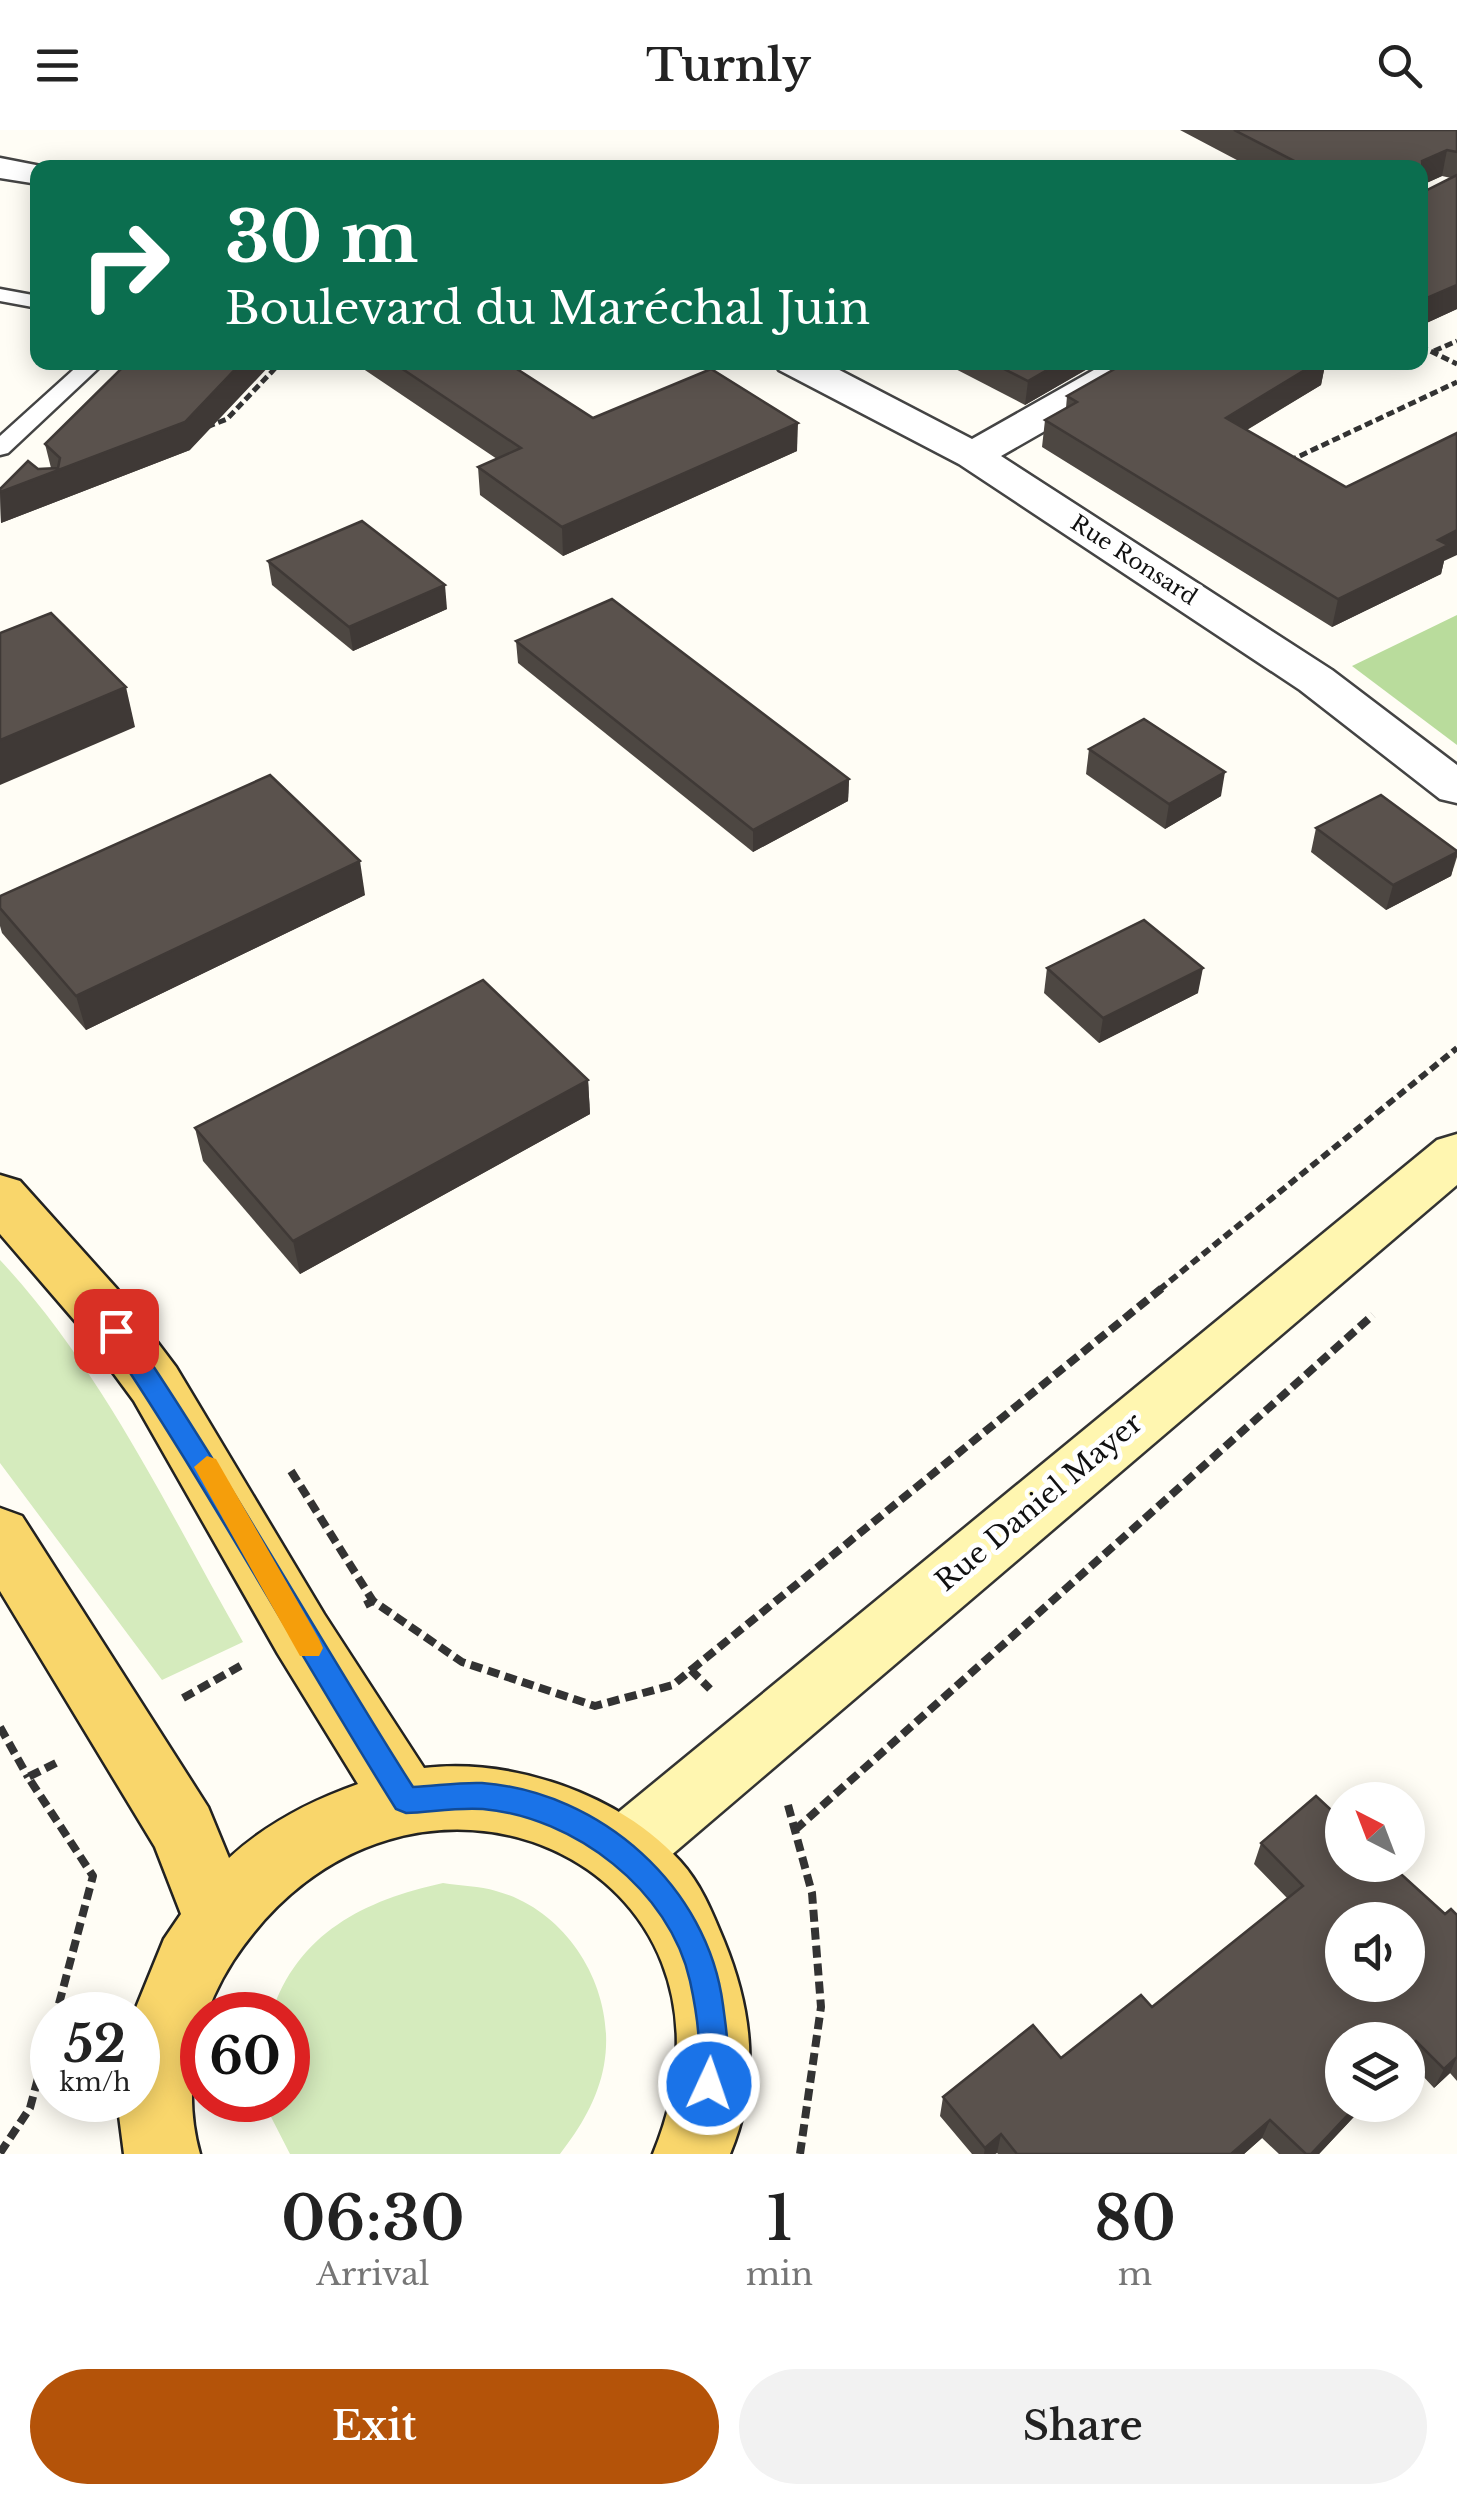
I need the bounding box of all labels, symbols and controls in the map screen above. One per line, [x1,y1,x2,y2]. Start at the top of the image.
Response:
text: Turnly [646,37,811,93]
icon: menu [30,38,85,93]
icon: search [1372,38,1427,93]
text: 30 m [225,194,418,281]
icon: right [60,200,190,330]
text: Boulevard du Maréchal Juin [225,280,870,336]
street label: Rue Ronsard [1066,509,1202,611]
pin [74,1289,159,1374]
icon: arrive [89,1304,144,1359]
street label: Rue Daniel Mayer [928,1405,1150,1599]
north arrow [1325,1782,1425,1882]
map controls [1325,1782,1425,2122]
button: sound [1325,1902,1425,2002]
speed limit sign: 60 [180,1992,310,2122]
text: 52 [64,2013,126,2076]
button: layers [1325,2022,1425,2122]
position arrow [657,2032,761,2136]
text: km/h [60,2067,130,2098]
text: 06:30 [281,2182,465,2256]
text: 1 [766,2182,792,2256]
text: 80 [1094,2182,1176,2256]
text: Arrival [316,2254,429,2294]
text: min [746,2254,813,2294]
text: m [1118,2254,1152,2294]
button: Exit [30,2369,719,2484]
button: Share [739,2369,1427,2484]

